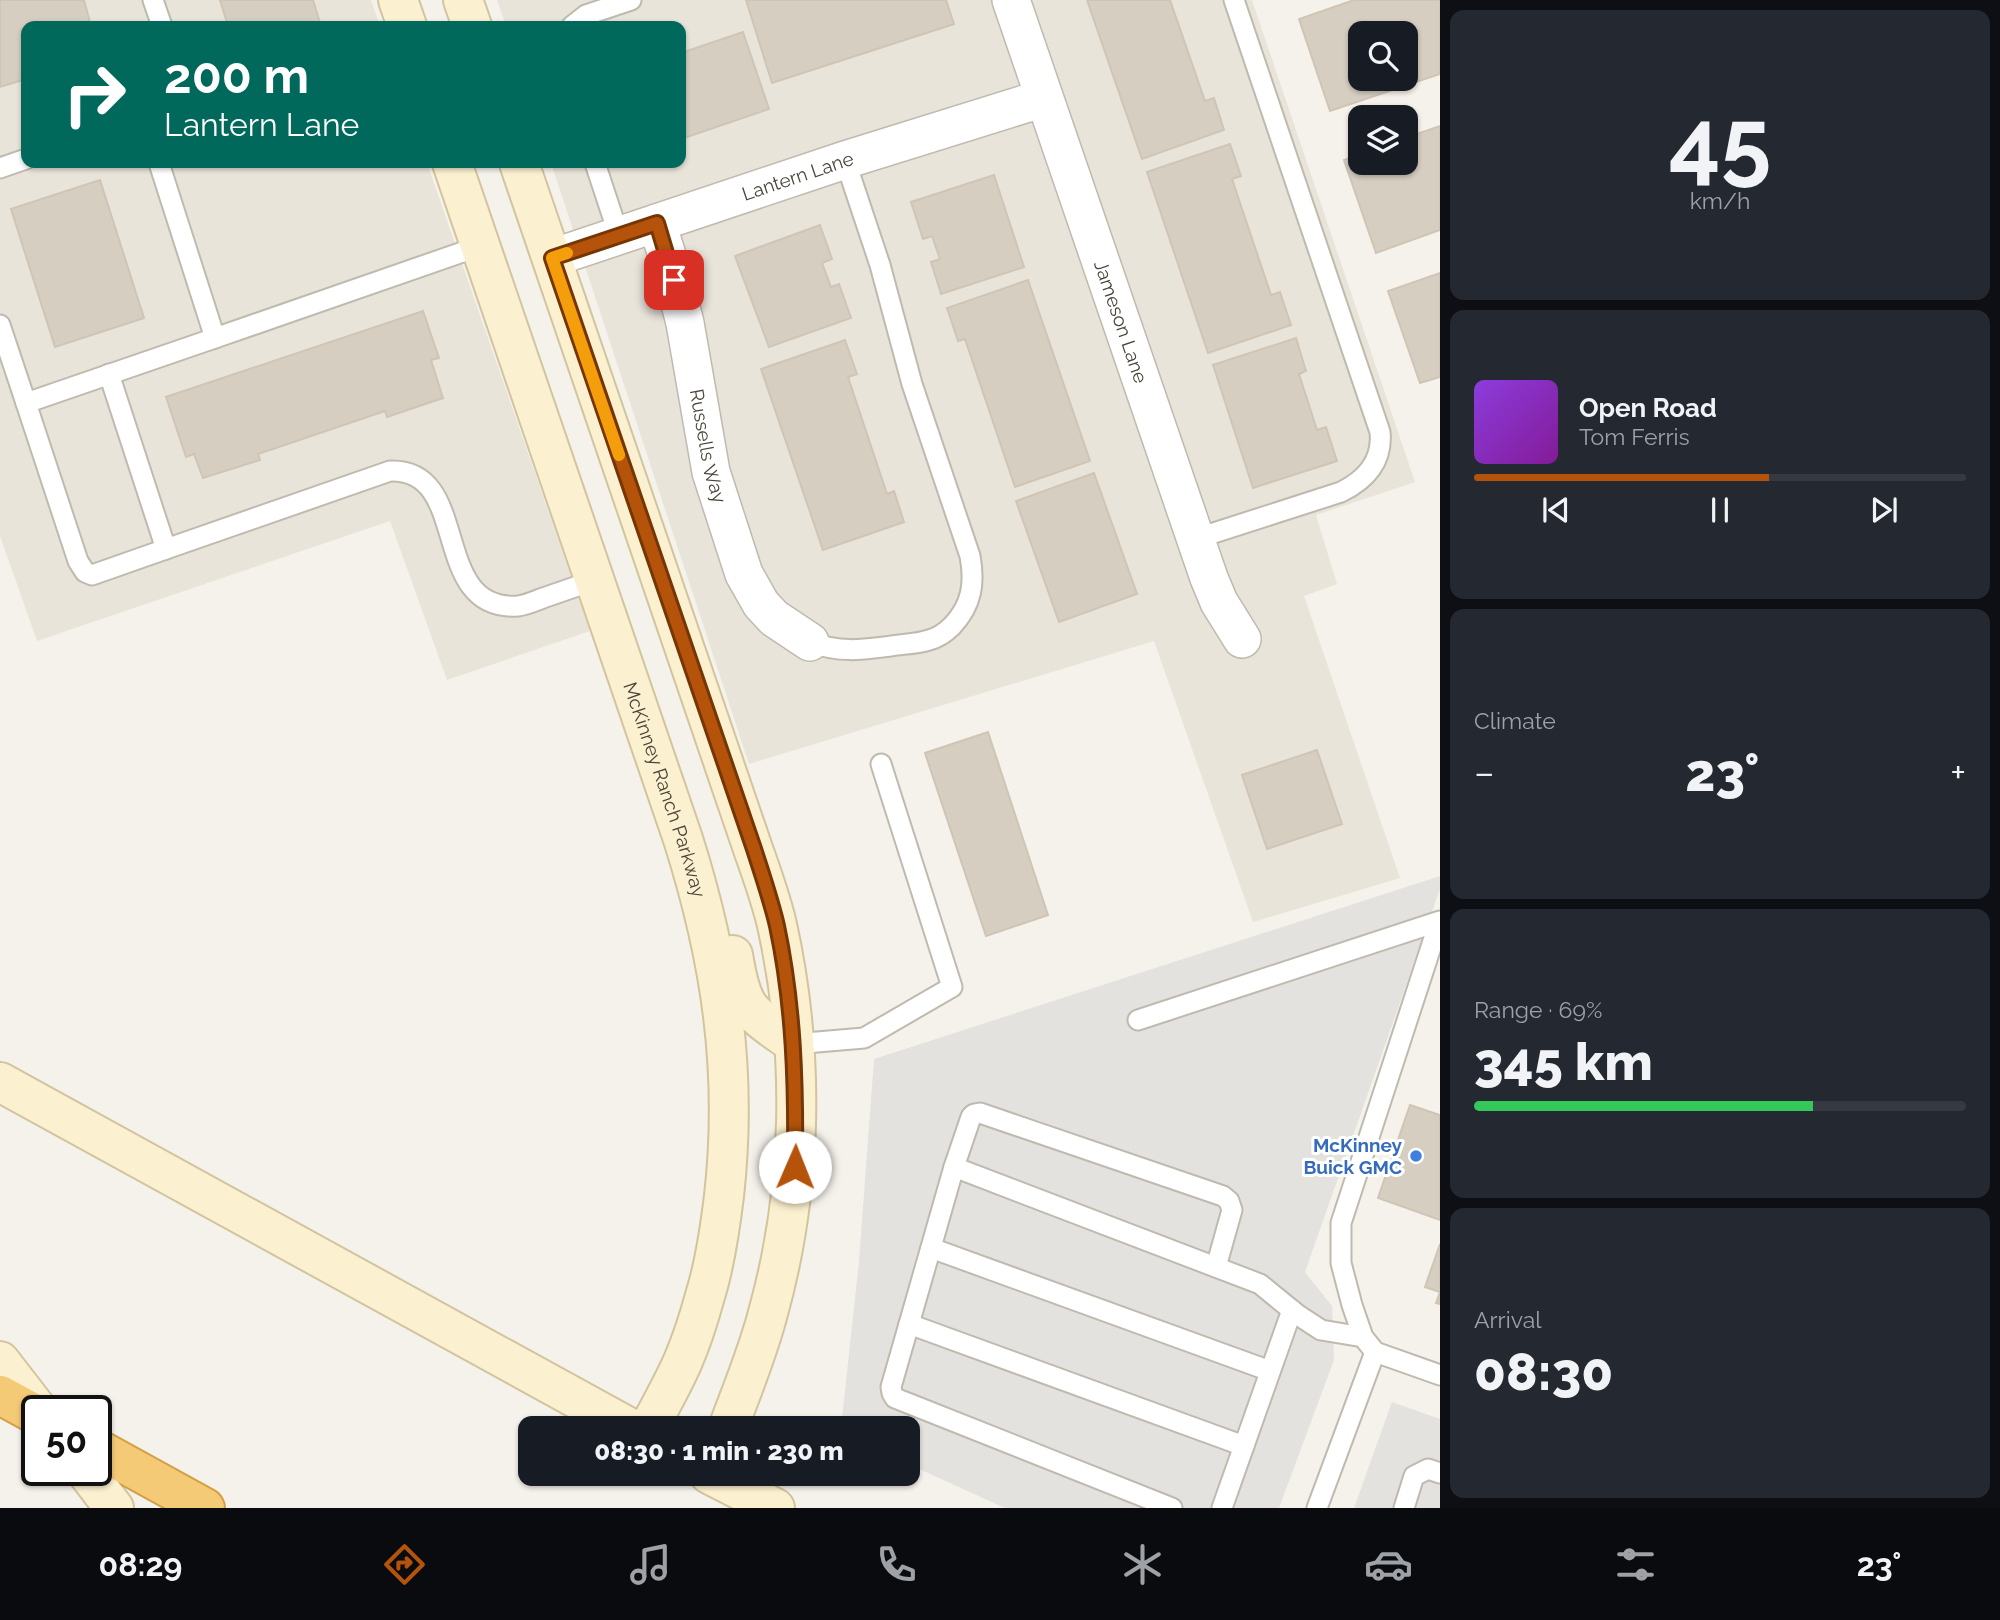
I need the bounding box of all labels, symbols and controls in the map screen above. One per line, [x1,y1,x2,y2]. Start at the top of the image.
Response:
map controls [1348,21,1418,175]
button: search [1348,21,1418,91]
text: 200 m [164,47,309,104]
icon: right [49,49,140,140]
text: 45 [1669,88,1771,195]
button: layers [1348,105,1418,175]
text: Lantern Lane [164,106,359,143]
street label: Lantern Lane [739,147,856,205]
text: km/h [1690,187,1750,214]
pin [644,250,704,310]
street label: Jameson Lane [1090,258,1152,386]
icon: arrive [655,261,693,299]
street label: Russells Way [686,387,731,506]
text: Open Road [1579,393,1717,423]
text: Tom Ferris [1579,423,1690,450]
icon: previous [1537,491,1575,529]
icon: pause [1701,491,1739,529]
icon: next [1865,491,1903,529]
street label: McKinney Ranch Parkway [619,679,710,900]
text: Climate [1474,707,1556,734]
text: 23° [1685,742,1759,803]
text: − [1474,750,1494,795]
text: + [1950,750,1966,795]
text: Range · 69% [1474,996,1602,1023]
text: 345 km [1474,1031,1653,1092]
position arrow [758,1130,832,1204]
place label: McKinney Buick GMC [1303,1134,1403,1178]
marker: McKinney Buick GMC [1408,1148,1424,1164]
text: Arrival [1474,1306,1541,1333]
text: 08:30 [1474,1341,1613,1402]
speed limit sign: 50 [21,1395,112,1486]
text: 08:30 · 1 min · 230 m [594,1436,844,1466]
icon: directions [380,1540,429,1589]
icon: music [626,1540,675,1589]
icon: phone [872,1540,921,1589]
icon: climate [1118,1540,1167,1589]
icon: car [1364,1540,1413,1589]
icon: filters [1611,1540,1660,1589]
text: 08:29 [99,1546,182,1583]
text: 23° [1857,1546,1901,1583]

